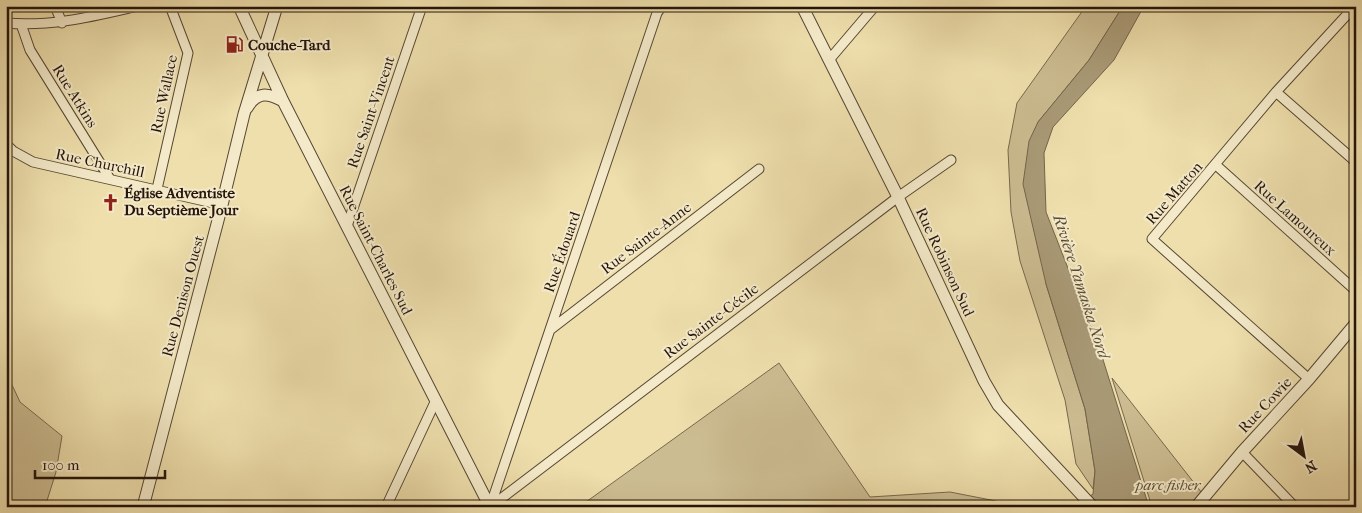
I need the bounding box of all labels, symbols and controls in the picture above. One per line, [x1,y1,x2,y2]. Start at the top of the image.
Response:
fuel station icon: Couche-Tard [224,35,244,55]
place label: Couche-Tard [248,36,331,54]
street label: Rue Wallace [147,53,181,135]
street label: Rue Saint-Vincent [343,53,399,170]
street label: Rue Atkins [49,61,102,131]
street label: Rue Churchill [54,145,146,181]
street label: Rue Matton [1142,158,1206,228]
street label: Rue Lamoureux [1250,176,1340,260]
street label: Rue Saint-Charles Sud [336,182,417,318]
place label: Église Adventiste Du Septième Jour [124,184,239,219]
church icon: Église Adventiste Du Septième Jour [100,192,120,212]
street label: Rue Sainte-Anne [597,198,695,278]
street label: Rue Robinson Sud [912,205,978,320]
street label: Rue Édouard [540,208,585,295]
water label: Rivière Yamaska Nord [1049,211,1114,362]
street label: Rue Denison Ouest [158,233,208,359]
street label: Rue Sainte-Cécile [660,279,762,363]
street label: Rue Cowie [1235,373,1296,437]
north arrow [1280,430,1330,480]
scale bar [35,448,165,480]
text: 100 m [42,456,80,474]
text: N [1301,457,1320,477]
park label: parc fisher [1134,476,1202,494]

